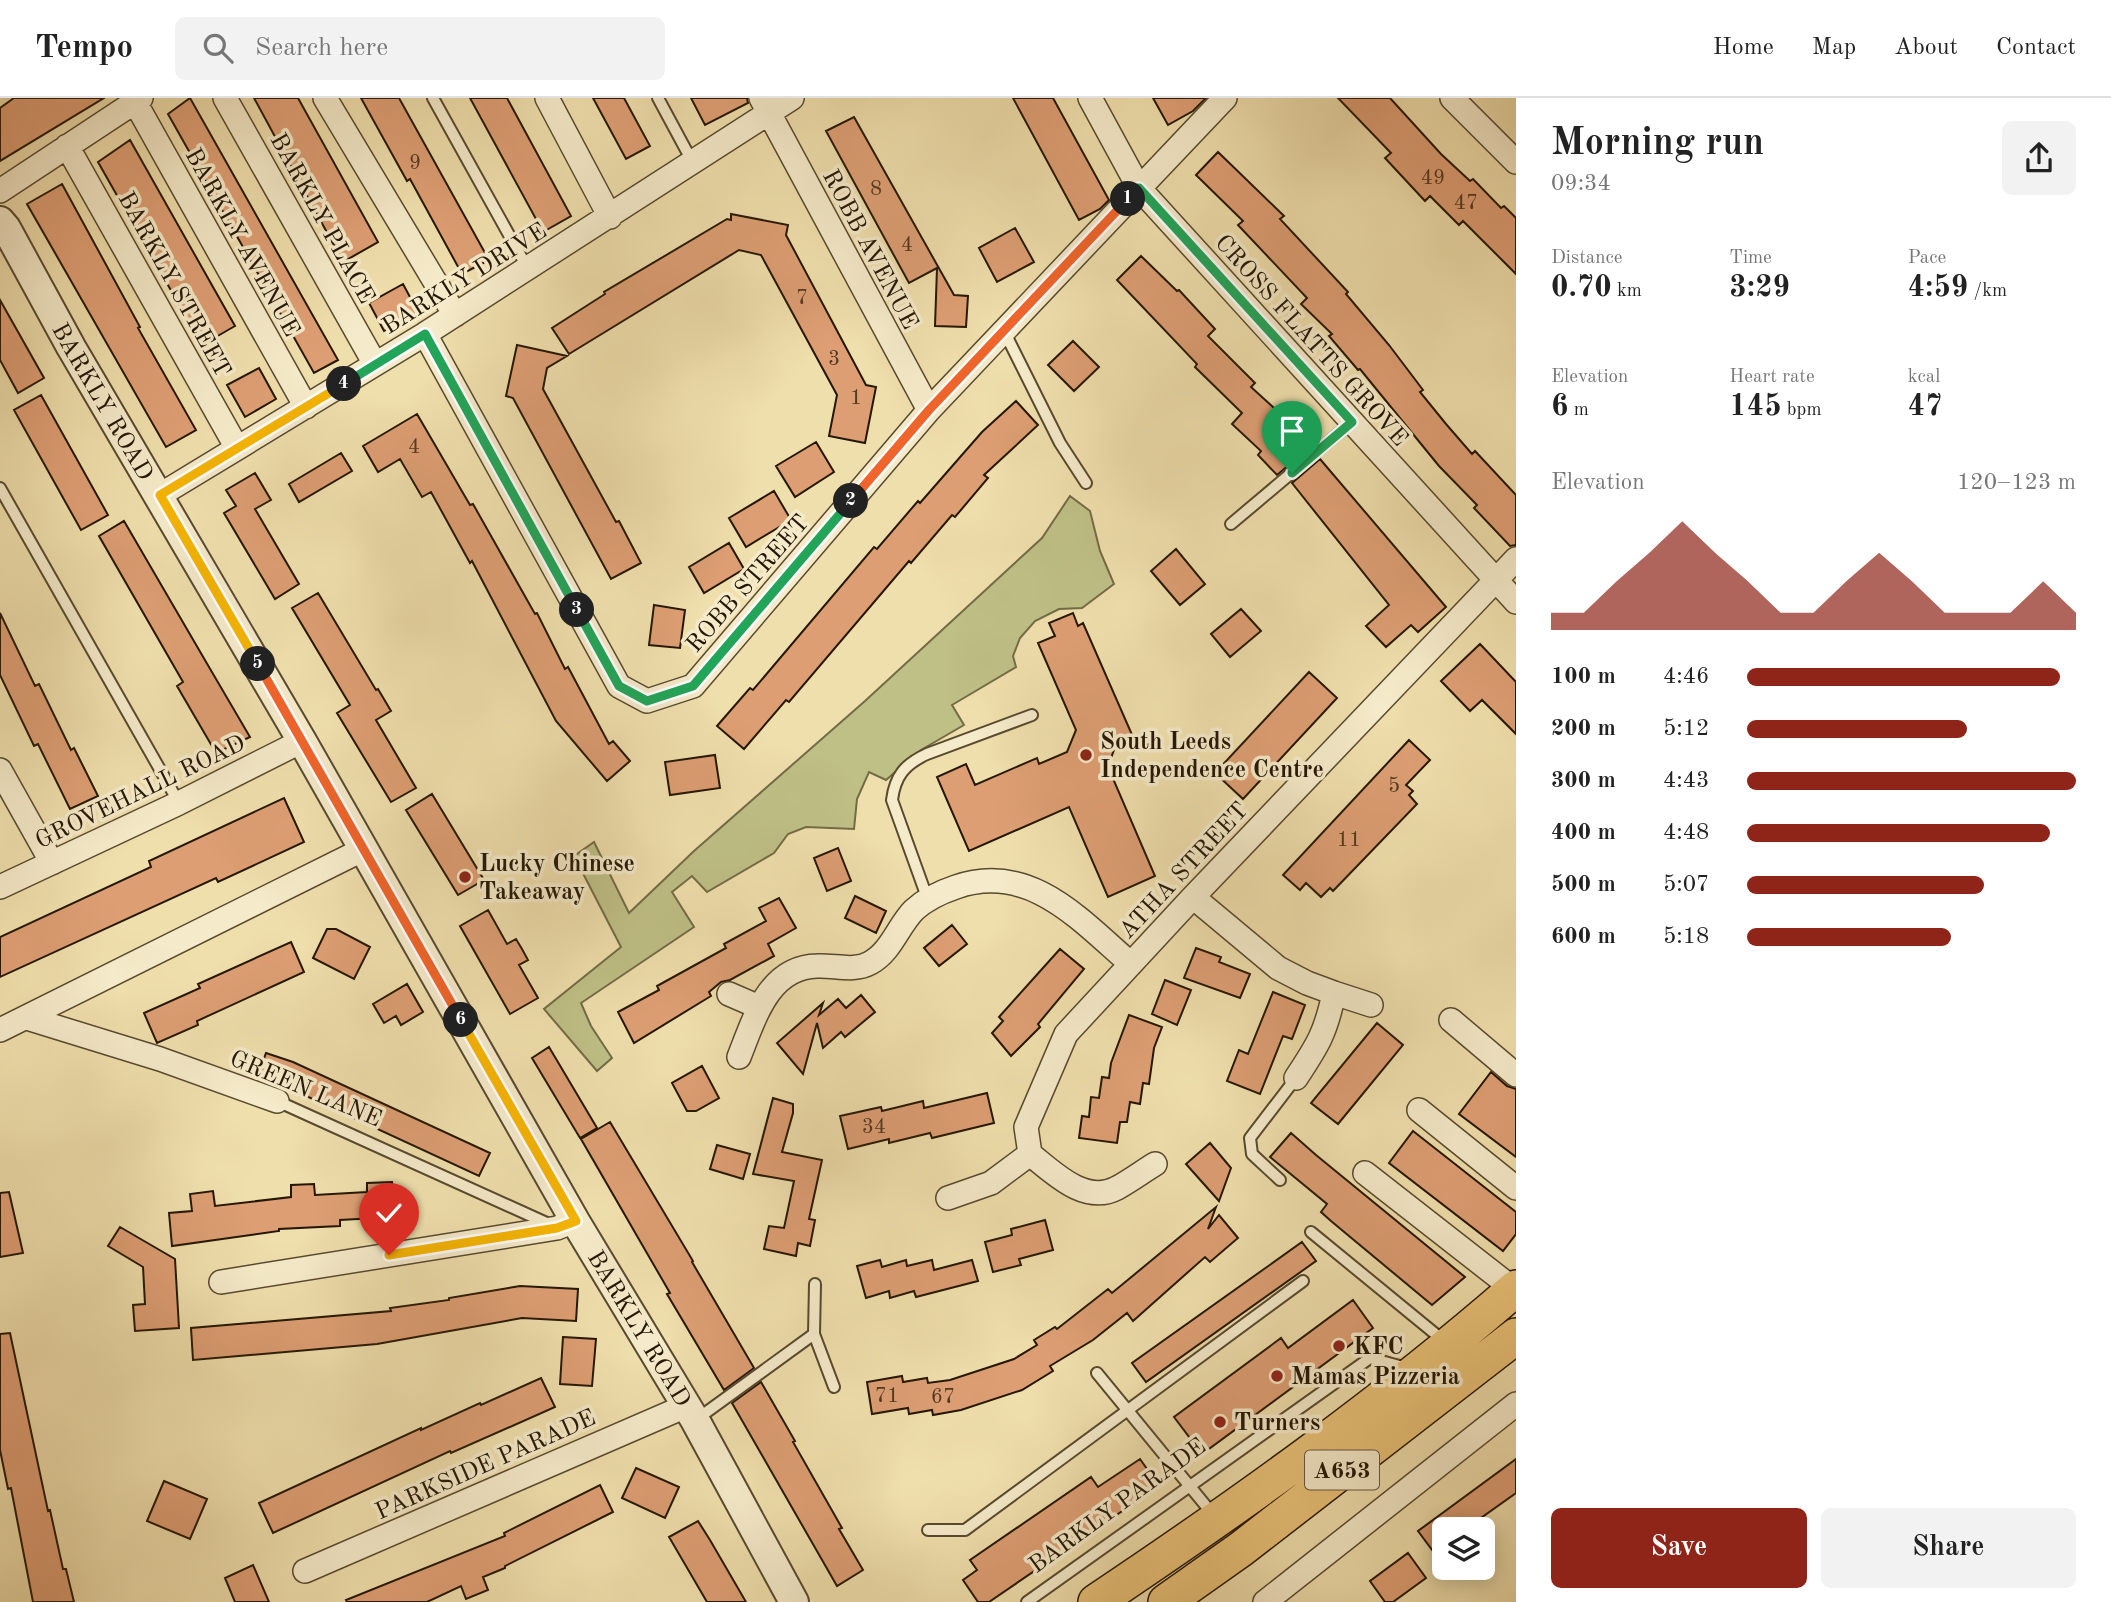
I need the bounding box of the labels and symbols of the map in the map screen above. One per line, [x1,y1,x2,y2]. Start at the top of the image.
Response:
street label: BARKLY PLACE [265,130,378,308]
street label: BARKLY AVENUE [179,145,303,341]
house number: 9 [409,153,421,174]
street label: ROBB AVENUE [817,166,921,334]
house number: 49 [1421,168,1445,189]
house number: 8 [870,179,882,200]
pin: 1 [1110,182,1146,217]
street label: BARKLY STREET [112,188,234,382]
house number: 47 [1454,193,1478,214]
street label: BARKLY DRIVE [379,220,551,340]
street label: CROSS FLATTS GROVE [1209,231,1412,452]
house number: 4 [901,235,913,256]
house number: 7 [796,288,808,309]
street label: BARKLY ROAD [46,320,157,485]
house number: 3 [828,349,840,370]
pin: 4 [326,366,362,402]
house number: 1 [850,388,862,409]
pin [1262,401,1322,473]
house number: 4 [408,437,420,458]
pin: 2 [834,484,868,518]
street label: ROBB STREET [683,511,814,658]
pin: 3 [560,592,594,628]
pin: 5 [240,646,276,682]
place label: South Leeds Independence Centre [1100,731,1324,783]
street label: GROVEHALL ROAD [32,732,250,854]
marker: South Leeds Independence Centre [1078,747,1094,763]
house number: 5 [1388,776,1400,797]
street label: ATHA STREET [1115,799,1254,944]
house number: 11 [1337,830,1361,851]
place label: Lucky Chinese Takeaway [479,853,635,905]
marker: Lucky Chinese Takeaway [457,869,473,885]
pin: 6 [444,1002,478,1038]
street label: GREEN LANE [226,1047,385,1133]
house number: 34 [862,1117,886,1138]
pin [359,1183,419,1255]
street label: BARKLY ROAD [582,1247,694,1412]
place label: KFC [1353,1336,1403,1360]
marker: KFC [1331,1338,1347,1354]
place label: Mamas Pizzeria [1291,1366,1460,1390]
marker: Mamas Pizzeria [1269,1368,1285,1384]
house number: 71 [875,1386,899,1407]
house number: 67 [931,1387,955,1408]
street label: PARKSIDE PARADE [372,1406,600,1525]
place label: Turners [1234,1412,1320,1436]
marker: Turners [1212,1414,1228,1430]
street label: BARKLY PARADE [1025,1435,1211,1579]
road number: A653 [1305,1450,1379,1490]

